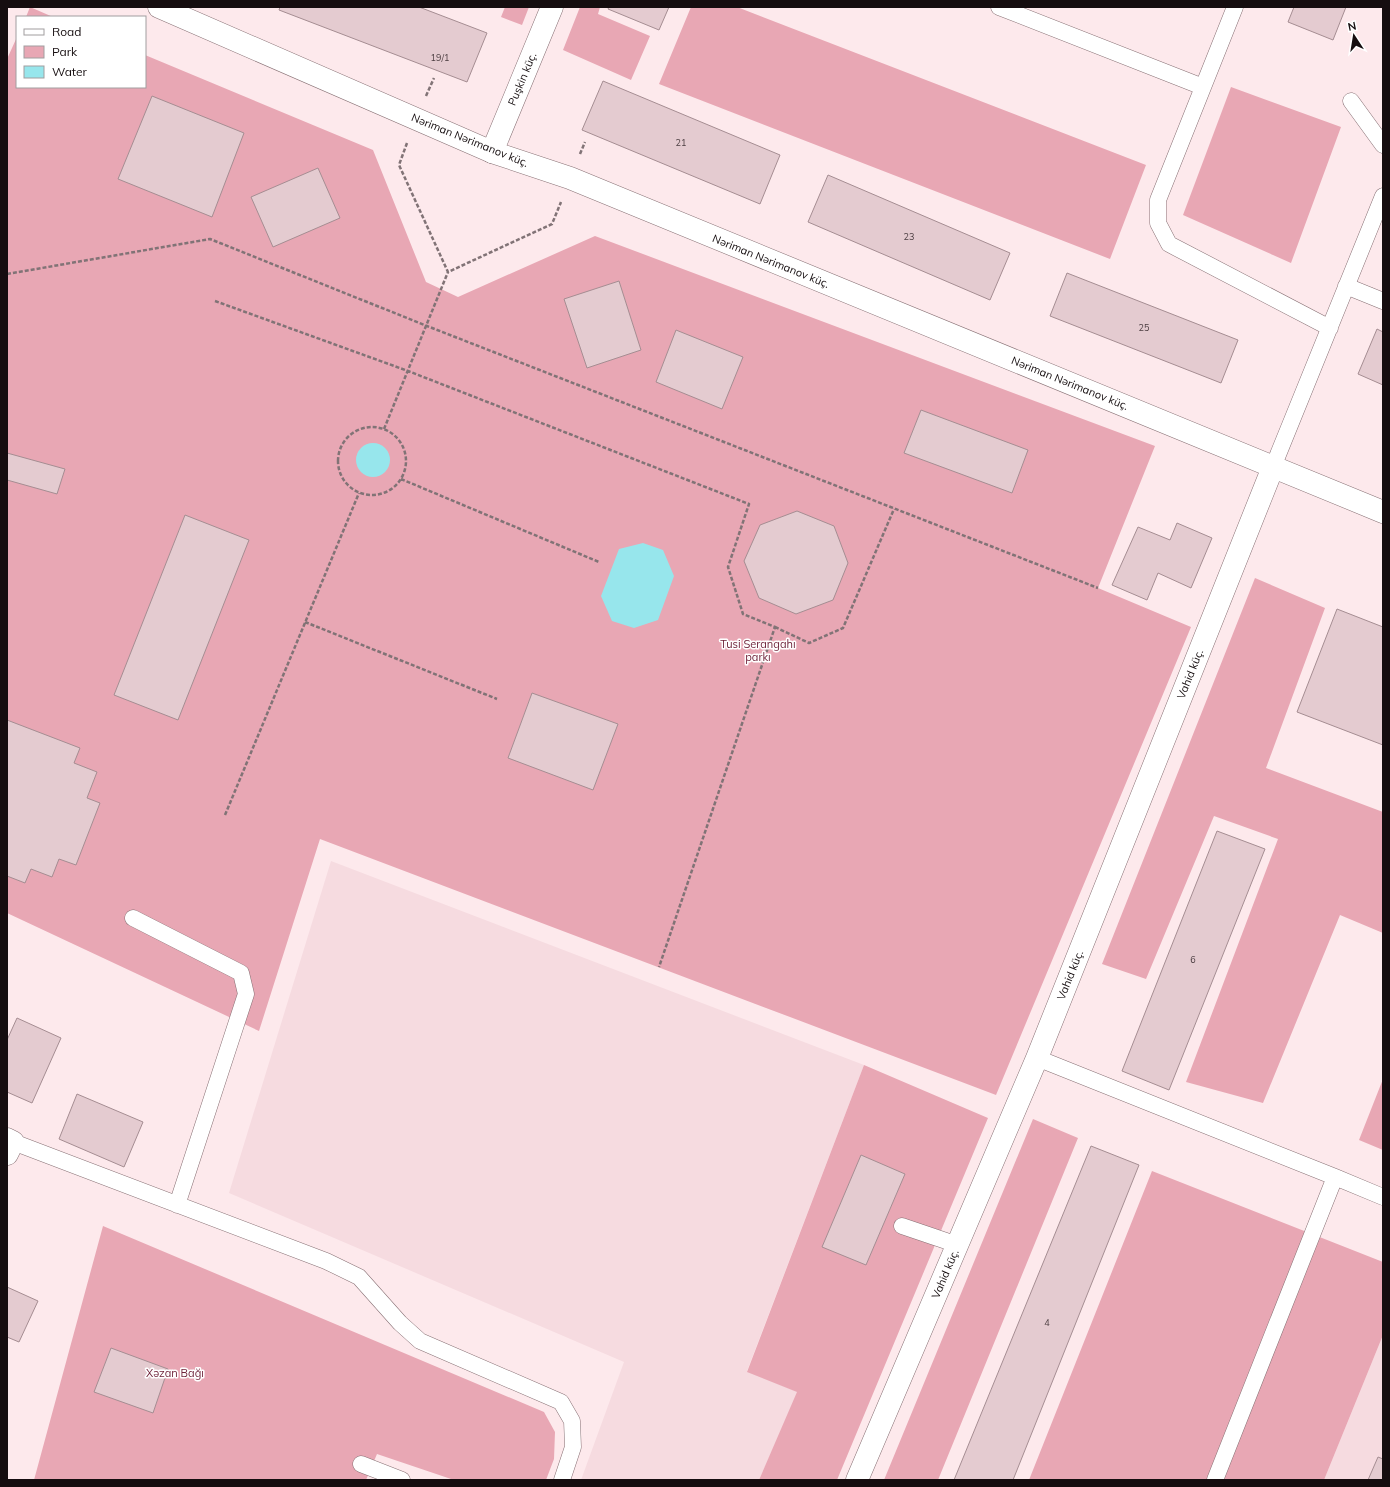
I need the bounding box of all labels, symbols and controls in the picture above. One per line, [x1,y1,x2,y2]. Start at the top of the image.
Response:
legend [16,16,146,88]
north arrow [1334,16,1374,56]
text: N [1346,19,1357,34]
text: Road [52,24,81,39]
text: Park [52,44,78,59]
street label: Puşkin küç. [505,50,539,108]
house number: 19/1 [431,52,449,63]
text: Water [52,64,88,79]
street label: Nəriman Nərimanov küç. [409,110,531,170]
house number: 21 [676,137,686,148]
street label: Nəriman Nərimanov küç. [710,231,832,291]
house number: 23 [904,231,914,242]
house number: 25 [1139,322,1150,333]
street label: Nəriman Nərimanov küç. [1009,353,1131,413]
park label: Tusi Serangahı parkı [720,637,796,664]
street label: Vahid küç. [1174,647,1206,701]
street label: Vahid küç. [1054,948,1086,1002]
house number: 6 [1190,954,1196,965]
street label: Vahid küç. [928,1247,962,1301]
house number: 4 [1044,1317,1050,1328]
park label: Xəzan Bağı [146,1366,204,1380]

